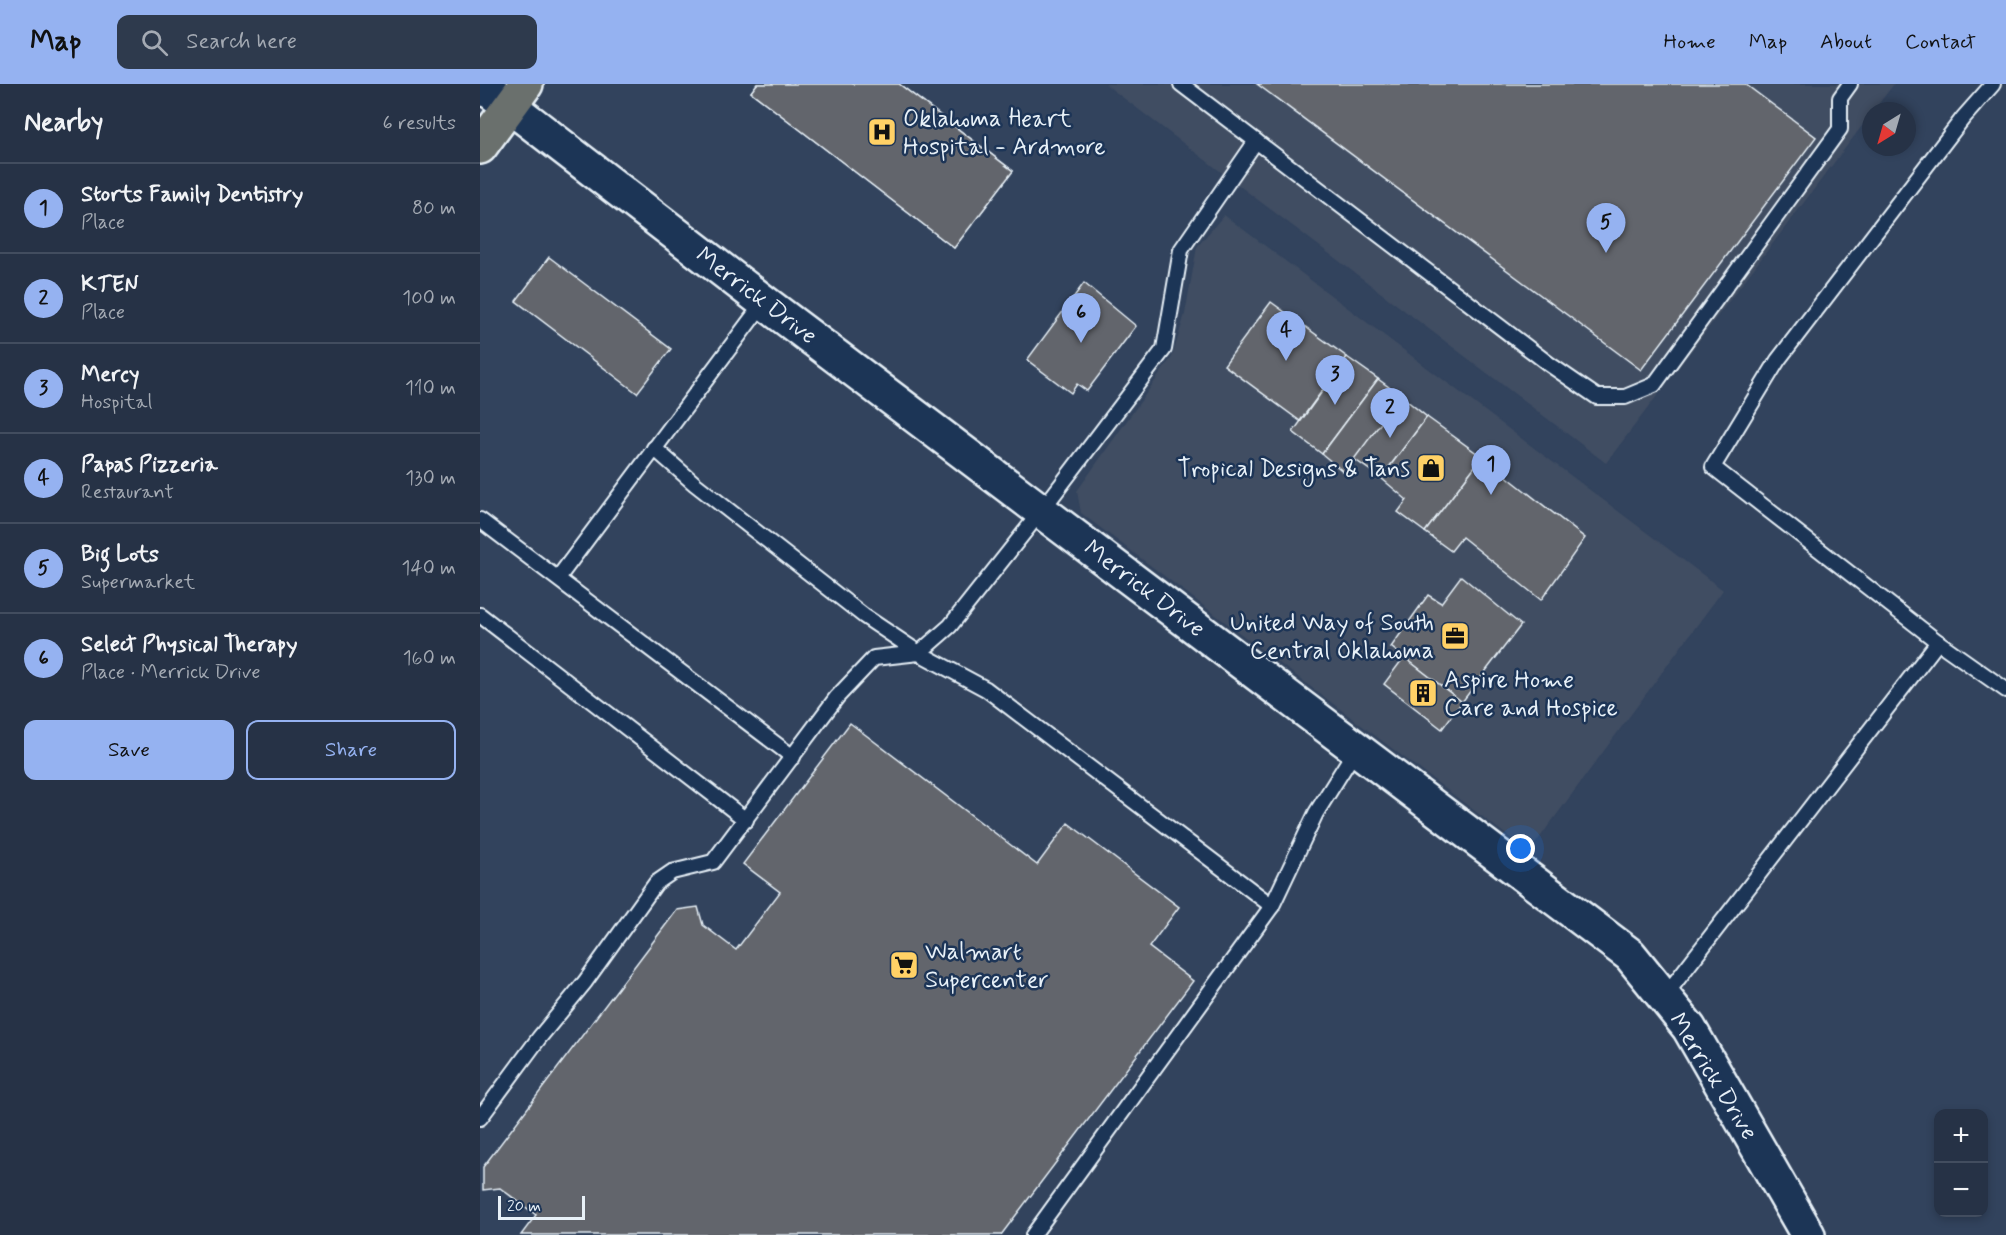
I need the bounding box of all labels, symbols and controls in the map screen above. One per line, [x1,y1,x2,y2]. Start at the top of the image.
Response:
search box [117,15,537,69]
text: Map [30,24,81,61]
icon: search [138,26,171,59]
text: Search here [186,28,297,56]
text: Home [1664,28,1716,56]
text: Map [1749,28,1787,56]
text: About [1820,28,1872,56]
text: Contact [1905,28,1976,56]
north arrow [1862,102,1916,156]
place label: Oklahoma Heart Hospital - Ardmore [903,104,1105,163]
text: Nearby [24,106,103,140]
text: 6 results [383,110,456,137]
hospital icon: Oklahoma Heart Hospital - Ardmore [866,116,898,148]
text: Storts Family Dentistry [81,181,303,209]
text: 1 [39,195,48,222]
text: 80 m [412,195,456,222]
pin: 5 [1586,204,1626,253]
text: Place [81,209,125,236]
street label: Merrick Drive [689,240,823,352]
text: KTEN [81,271,139,299]
text: 2 [39,285,48,312]
text: 100 m [402,285,456,312]
pin: 6 [1062,294,1100,343]
text: Place [81,299,125,326]
pin: 4 [1266,312,1306,361]
pin: 3 [1316,356,1354,405]
text: Mercy [81,361,139,389]
text: 3 [39,375,48,402]
text: 110 m [405,375,456,402]
pin: 2 [1370,388,1410,438]
text: Hospital [81,389,152,416]
pin: 1 [1472,446,1510,495]
text: Papas Pizzeria [81,451,218,479]
shop icon: Tropical Designs & Tans [1415,452,1447,484]
place label: Tropical Designs & Tans [1177,454,1410,487]
text: 4 [38,465,49,492]
text: 130 m [405,465,456,492]
text: Restaurant [81,479,174,506]
street label: Merrick Drive [1077,533,1211,645]
text: Big Lots [81,541,159,569]
text: 5 [38,555,50,582]
text: 140 m [402,555,456,582]
text: Supermarket [81,569,195,596]
place label: United Way of South Central Oklahoma [1230,608,1434,667]
office icon: United Way of South Central Oklahoma [1439,620,1471,652]
text: Select Physical Therapy [81,631,297,659]
text: 6 [38,645,49,672]
text: 160 m [403,645,456,672]
text: Place · Merrick Drive [81,659,261,686]
place label: Aspire Home Care and Hospice [1444,665,1618,724]
building icon: Aspire Home Care and Hospice [1407,677,1439,709]
button: Save [24,720,234,780]
button: Share [246,720,456,780]
your location [1506,834,1535,863]
place label: Walmart Supercenter [925,937,1049,996]
supermarket icon: Walmart Supercenter [888,949,920,981]
street label: Merrick Drive [1661,1007,1764,1146]
map controls [1934,1109,1988,1217]
button: + [1934,1109,1988,1163]
button: − [1934,1163,1988,1217]
scale bar [498,1193,585,1220]
text: 20 m [507,1196,541,1217]

